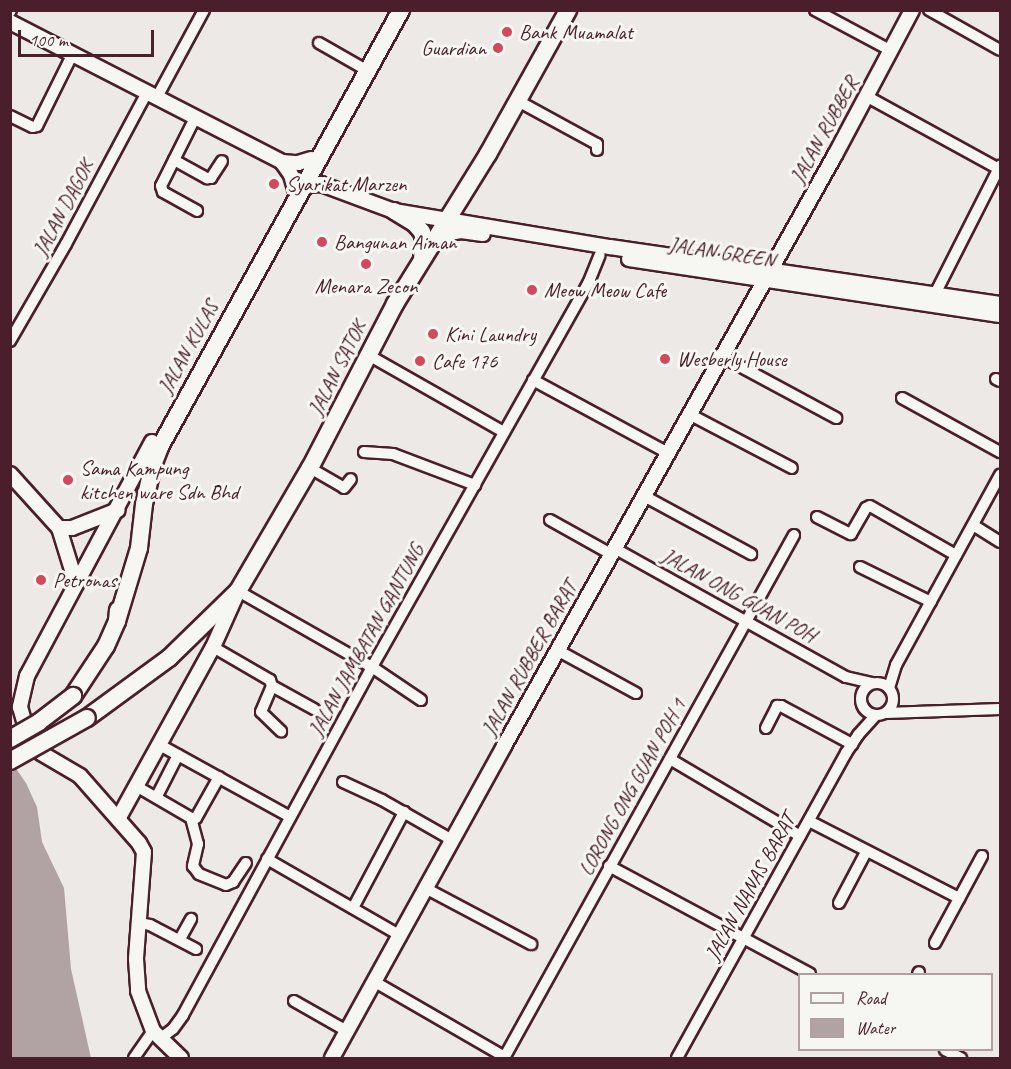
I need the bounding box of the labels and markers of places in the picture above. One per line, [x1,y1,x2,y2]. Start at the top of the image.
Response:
place label: Bank Muamalat [519,19,632,45]
marker: Bank Muamalat [500,25,514,39]
place label: Guardian [421,35,486,61]
marker: Guardian [491,41,505,55]
place label: Syarikat Marzen [286,171,407,197]
marker: Syarikat Marzen [267,177,281,191]
place label: Bangunan Aiman [334,229,455,255]
marker: Bangunan Aiman [315,235,329,249]
marker: Menara Zecon [359,257,373,271]
place label: Menara Zecon [315,273,417,299]
place label: Meow Meow Cafe [544,277,667,303]
marker: Meow Meow Cafe [525,283,539,297]
place label: Kini Laundry [445,321,536,347]
marker: Kini Laundry [426,327,440,341]
place label: Wesberly House [677,346,787,372]
place label: Cafe 176 [432,348,497,374]
marker: Wesberly House [658,352,672,366]
marker: Cafe 176 [413,354,427,368]
place label: Sama Kampung kitchen ware Sdn Bhd [80,455,239,505]
marker: Sama Kampung kitchen ware Sdn Bhd [61,473,75,487]
place label: Petronas [53,567,116,593]
marker: Petronas [34,573,48,587]

